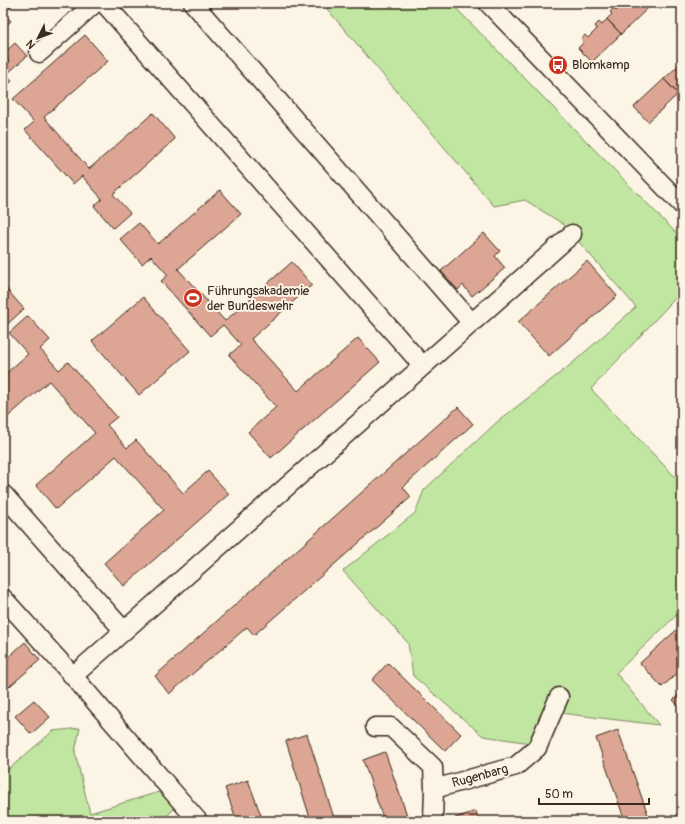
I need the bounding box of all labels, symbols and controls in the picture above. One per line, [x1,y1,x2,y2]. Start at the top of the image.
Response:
north arrow [18,18,58,58]
text: N [23,37,38,51]
bus stop icon: Blomkamp [547,54,569,76]
place label: Blomkamp [572,57,630,73]
place label: Führungsakademie der Bundeswehr [207,283,310,314]
sports icon: Führungsakademie der Bundeswehr [182,287,204,309]
street label: Rugenbarg [450,761,510,791]
scale bar [539,780,649,806]
text: 50 m [545,787,573,802]

